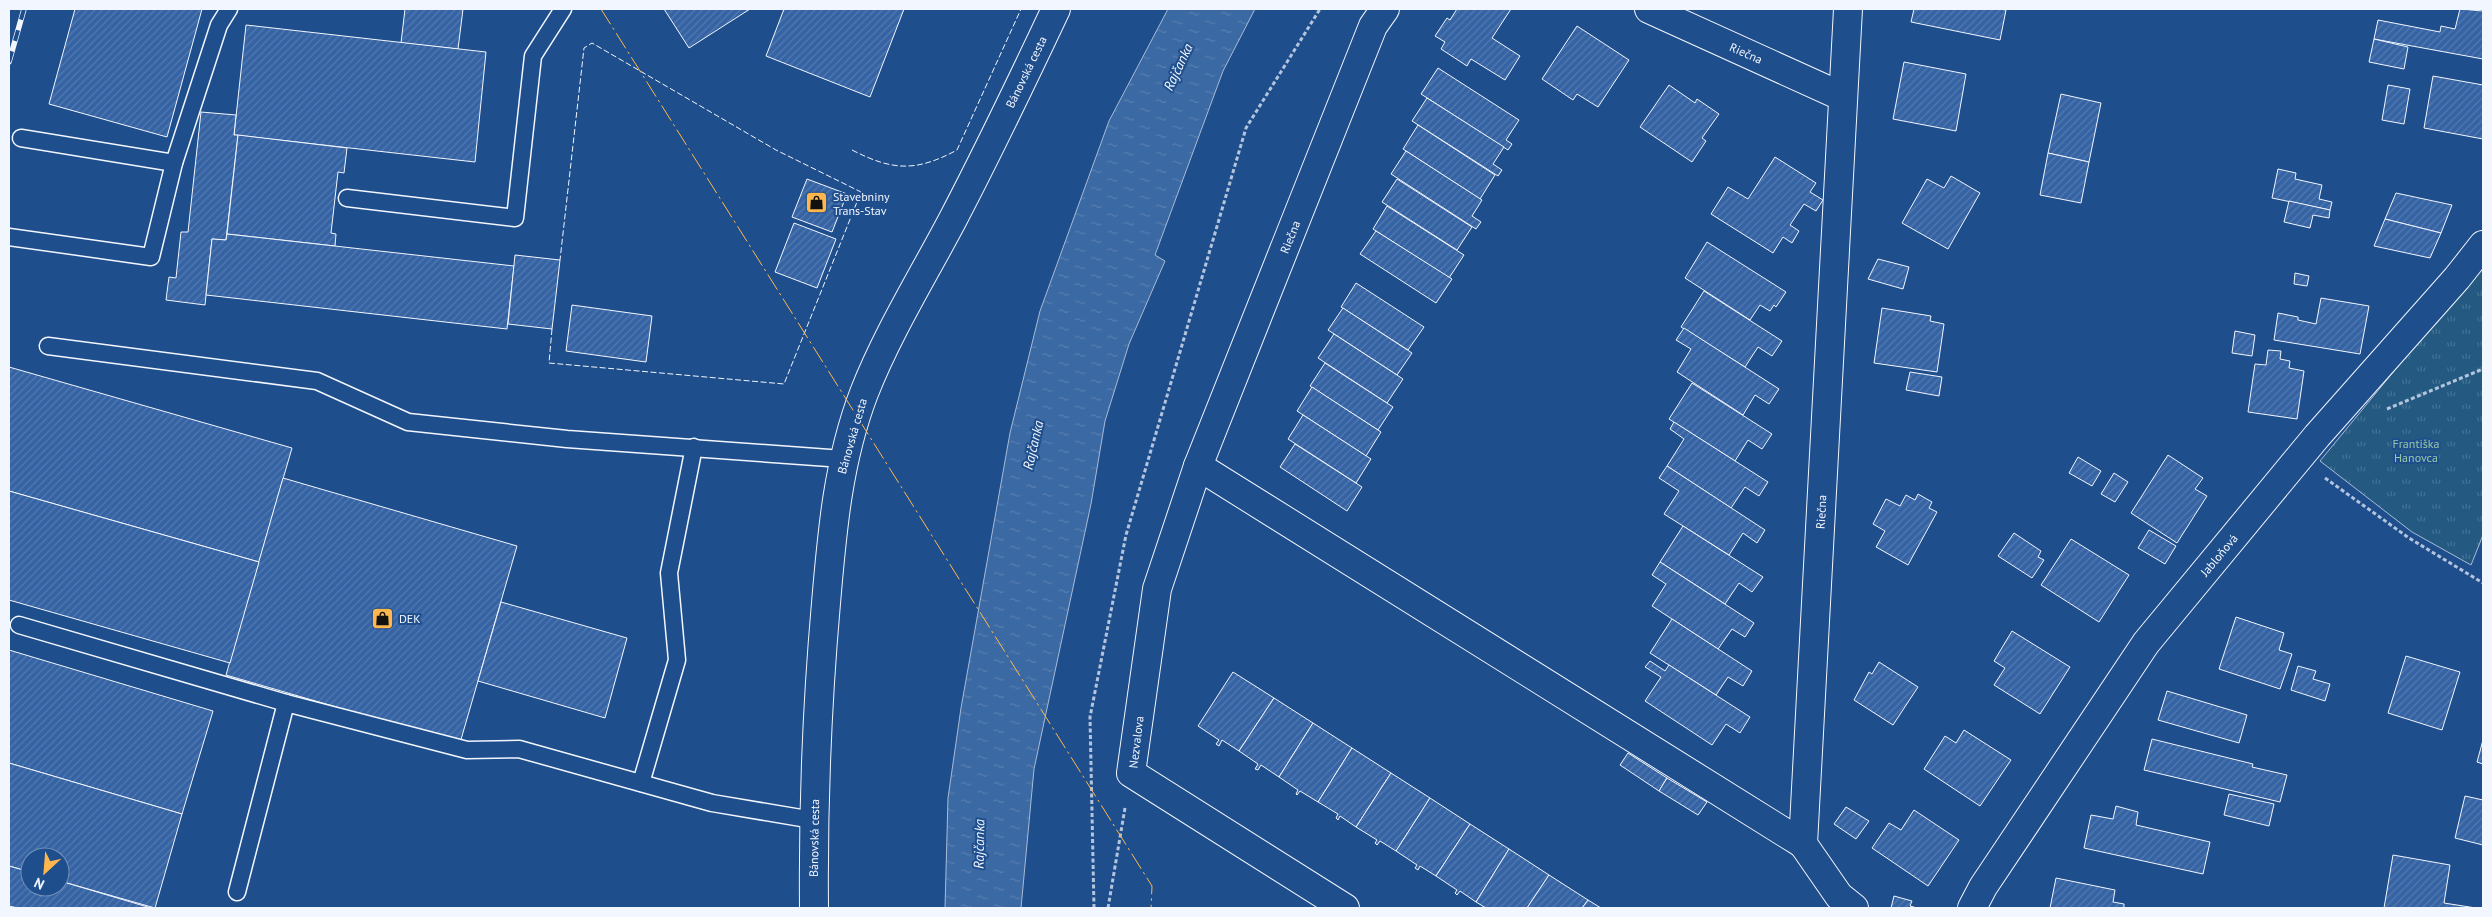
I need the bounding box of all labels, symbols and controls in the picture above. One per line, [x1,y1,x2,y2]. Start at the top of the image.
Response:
street label: Bánovská cesta [1002,34,1050,110]
street label: Riečna [1727,39,1765,67]
water label: Rajčanka [1159,40,1197,93]
place label: Stavebniny Trans-Stav [833,189,890,218]
shop icon: Stavebniny Trans-Stav [805,191,829,215]
street label: Riečna [1277,218,1303,256]
street label: Bánovská cesta [834,396,870,475]
water label: Rajčanka [1019,418,1047,471]
park label: Františka Hanovca [2393,436,2439,465]
street label: Riečna [1813,494,1829,529]
street label: Jabloňová [2196,531,2241,580]
shop icon: DEK [371,606,395,630]
place label: DEK [399,611,421,626]
street label: Nezvalova [1125,715,1147,769]
street label: Bánovská cesta [806,799,822,877]
water label: Rajčanka [970,819,988,869]
north arrow [20,847,70,897]
text: N [31,874,47,894]

